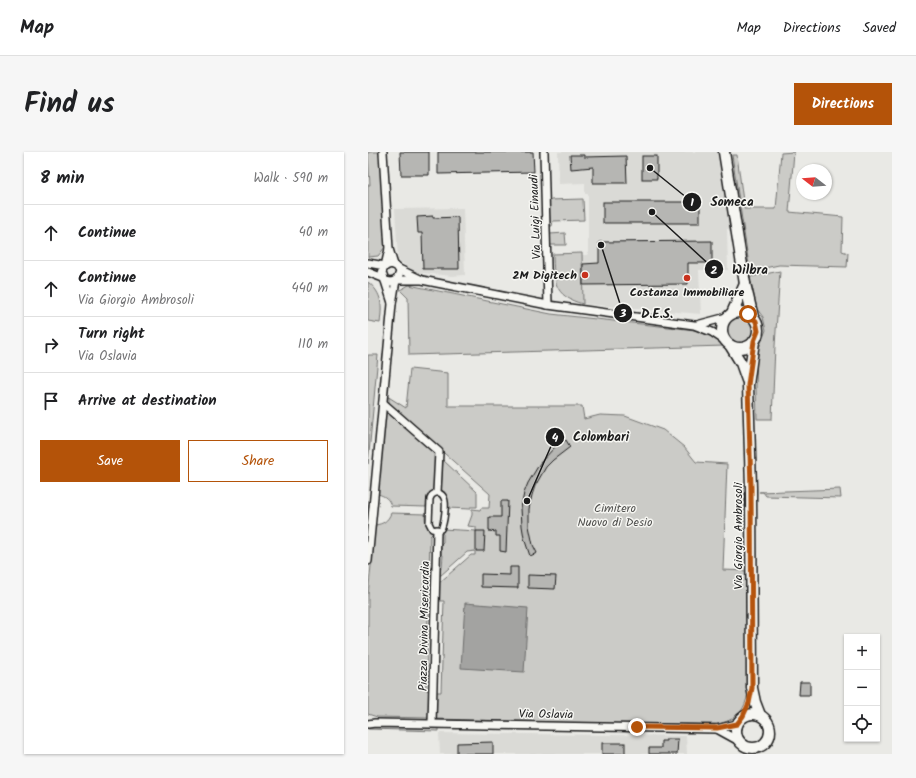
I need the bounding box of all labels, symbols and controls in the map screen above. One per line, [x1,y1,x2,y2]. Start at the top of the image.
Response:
text: Map [20,13,54,43]
text: Map [736,17,761,39]
text: Directions [783,17,841,39]
text: Saved [863,17,896,39]
text: Find us [24,82,115,127]
button: Directions [794,83,892,125]
north arrow [796,164,832,200]
text: 8 min [40,165,84,192]
text: Walk · 590 m [254,168,328,189]
street label: Via Luigi Einaudi [524,173,546,260]
callout: Someca [682,189,761,214]
text: Someca [710,192,754,213]
text: 1 [690,193,694,212]
text: Continue [78,221,136,245]
icon: ahead [40,222,62,244]
text: 40 m [299,222,328,243]
callout: Wilbra [704,257,776,282]
text: Wilbra [732,260,768,281]
text: 2 [711,261,718,280]
text: Continue [78,266,136,290]
place label: 2M Digitech [512,266,577,285]
marker: 2M Digitech [580,270,590,280]
marker: Costanza Immobiliare [682,273,692,283]
icon: ahead [40,278,62,300]
text: 440 m [292,278,328,299]
place label: Costanza Immobiliare [630,283,744,302]
text: Via Giorgio Ambrosoli [78,290,194,311]
callout: D.E.S. [613,301,681,326]
text: 3 [619,304,627,323]
text: D.E.S. [641,304,673,325]
route start [739,305,757,323]
text: Turn right [78,322,145,346]
icon: right [40,334,62,356]
text: 110 m [298,334,328,355]
text: Via Oslavia [78,346,137,367]
text: Arrive at destination [78,389,217,413]
icon: arrive [40,390,62,412]
callout: Colombari [545,424,637,449]
text: Colombari [573,427,630,448]
text: 4 [552,428,559,447]
button: Save [40,440,180,482]
button: Share [188,440,328,482]
street label: Via Giorgio Ambrosoli [729,481,748,589]
park label: Cimitero Nuovo di Desio [578,499,652,532]
street label: Piazza Divina Misericordia [414,560,435,691]
map controls [844,634,880,742]
button: + [844,634,880,670]
button: − [844,670,880,706]
street label: Via Oslavia [519,705,574,724]
button: locate [844,706,880,742]
route end [628,718,646,736]

